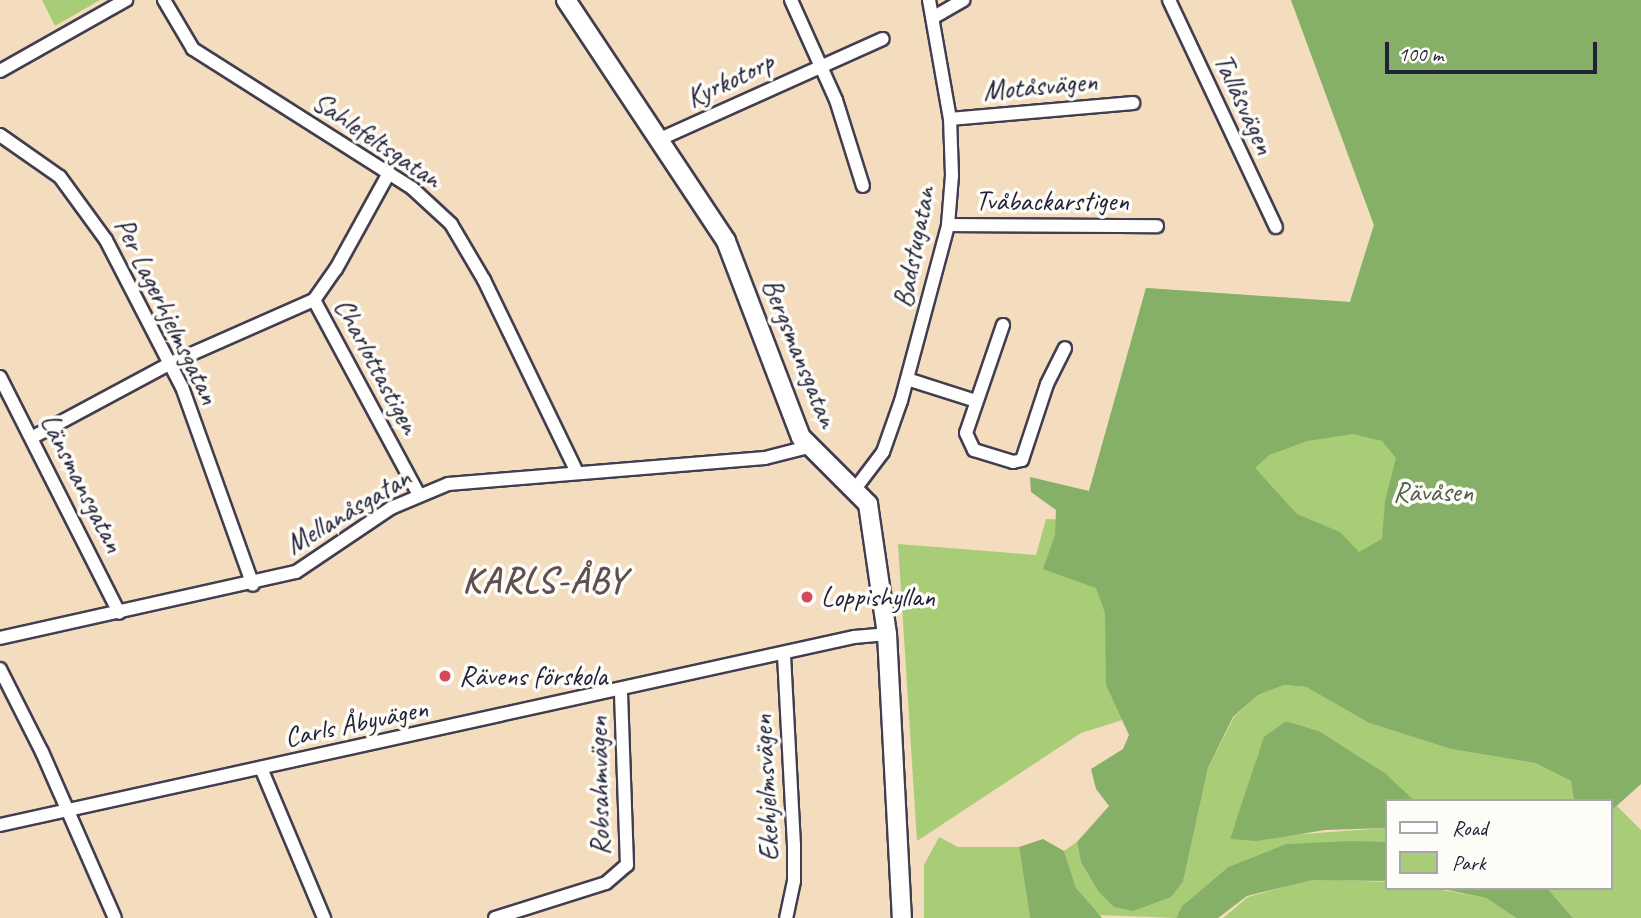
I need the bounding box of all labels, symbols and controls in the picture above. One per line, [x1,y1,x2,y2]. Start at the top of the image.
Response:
scale bar [1389,28,1601,72]
text: 100 m [1398,41,1443,67]
street label: Kyrkotorp [681,45,779,115]
street label: Tallåsvägen [1206,48,1282,160]
street label: Motåsvägen [982,64,1098,108]
street label: Sahlefeltsgatan [306,85,448,195]
street label: Badstugatan [886,184,942,310]
street label: Tvåbackarstigen [975,184,1129,218]
street label: Per Lagerhjelmsgatan [107,212,227,410]
street label: Bergsmansgatan [755,274,845,432]
street label: Charlottastigen [327,292,427,440]
street label: Länsmansgatan [33,408,131,558]
street label: Mellanåsgatan [279,461,417,561]
park label: Rävåsen [1393,475,1473,509]
district label: KARLS-ÅBY [464,560,626,602]
place label: Loppishyllan [821,580,935,614]
marker: Loppishyllan [799,589,815,605]
place label: Rävens förskola [459,659,607,693]
marker: Rävens förskola [437,668,453,684]
street label: Carls Åbyvägen [281,691,431,755]
street label: Ekehjelmsvägen [745,714,787,862]
street label: Robsahmvägen [581,716,617,856]
legend [1386,799,1613,890]
text: Road [1452,815,1487,841]
text: Park [1452,850,1485,876]

